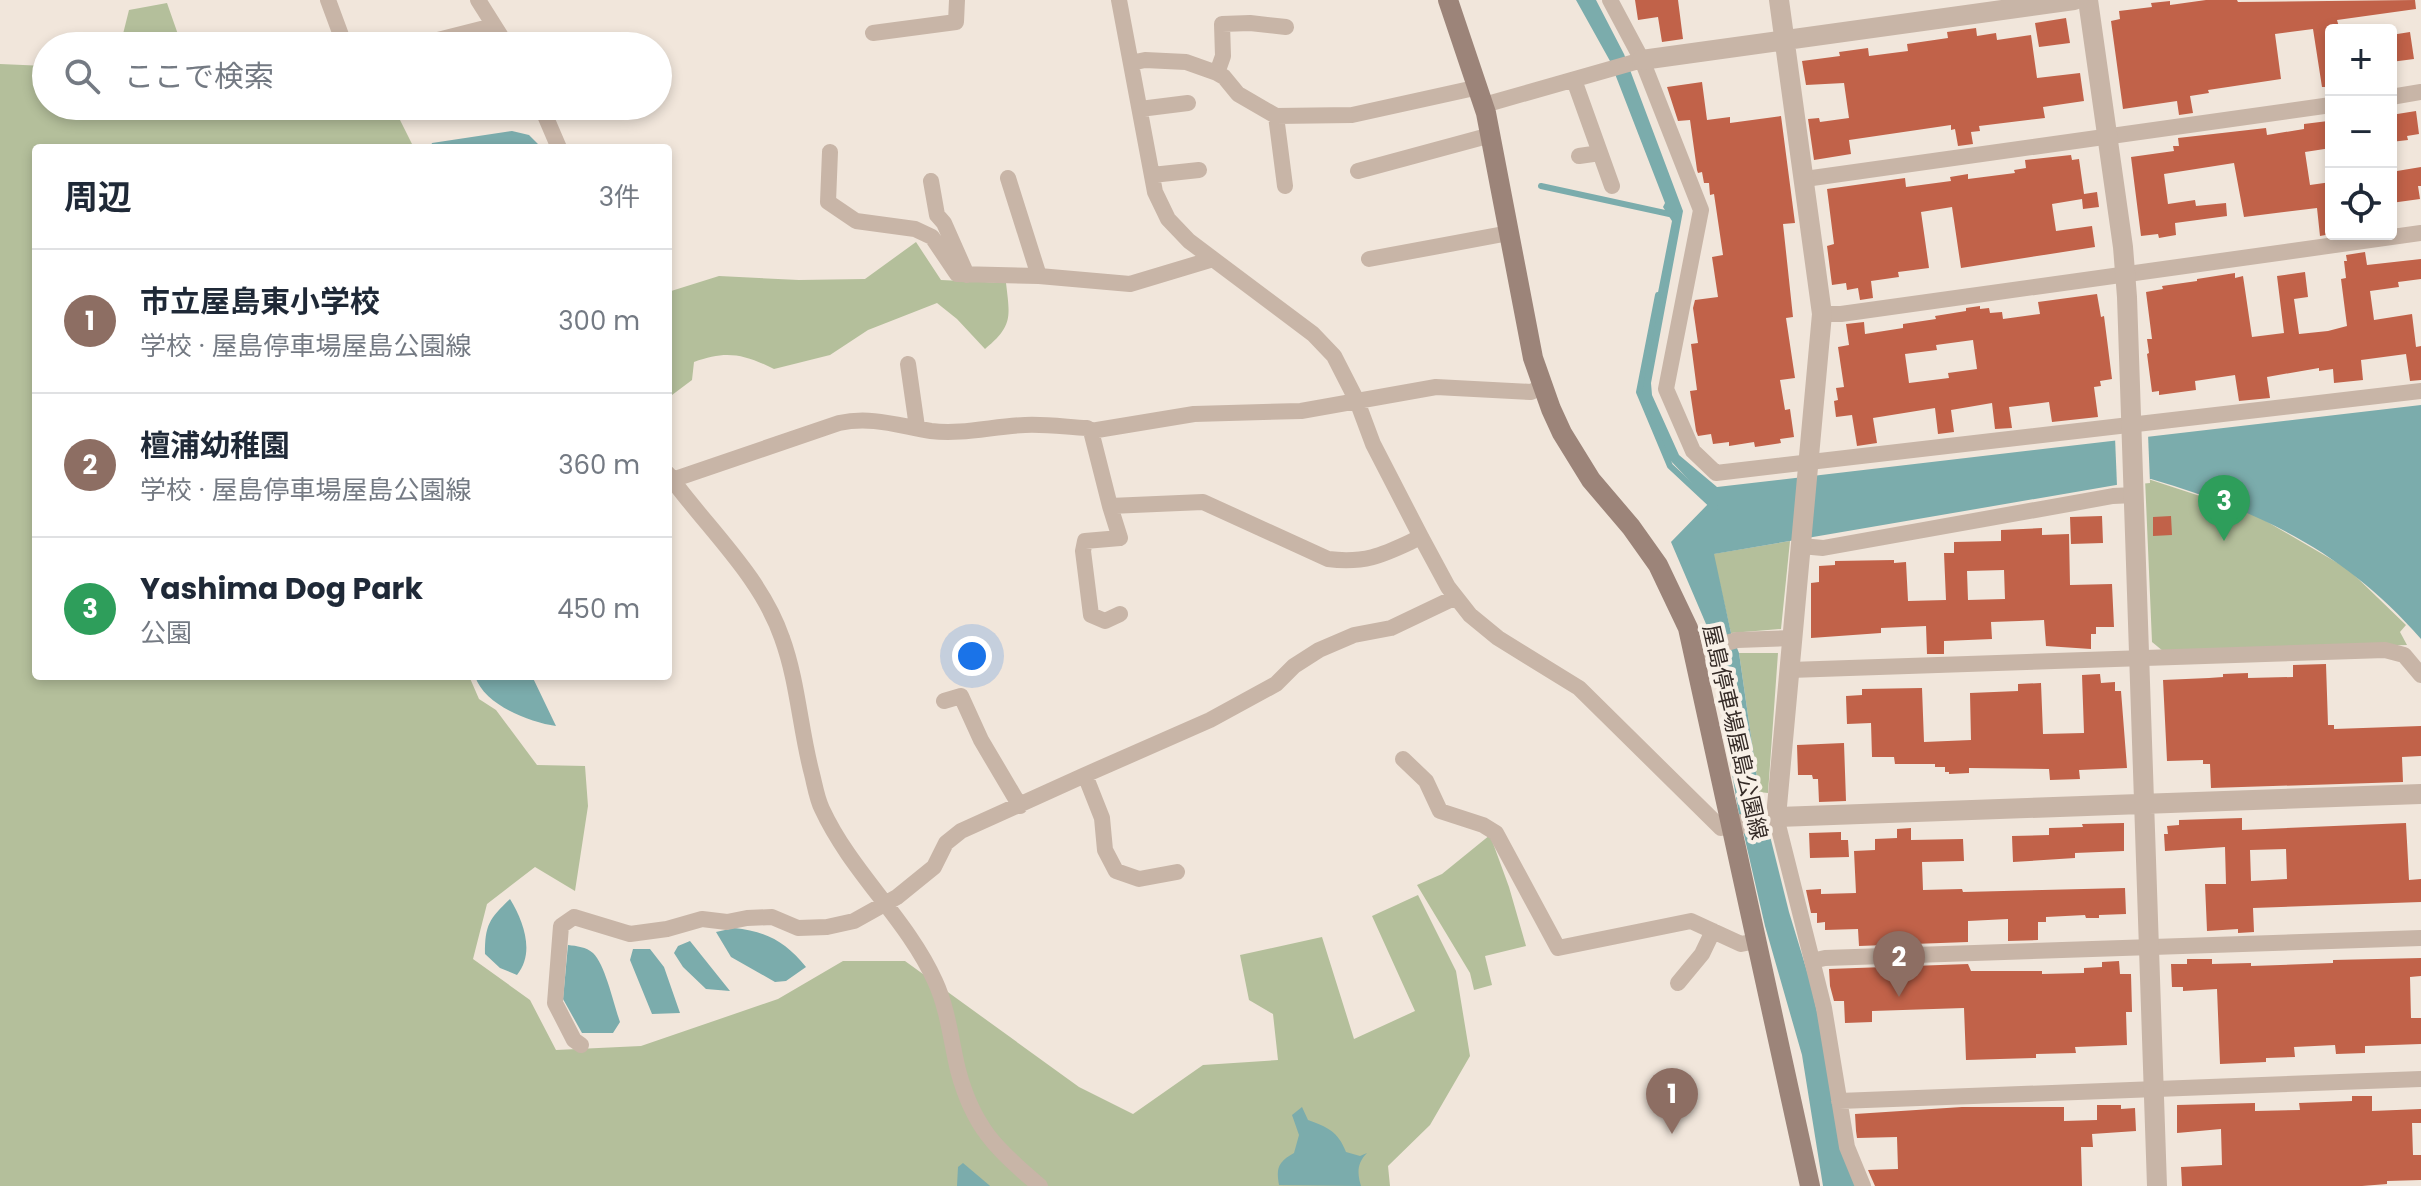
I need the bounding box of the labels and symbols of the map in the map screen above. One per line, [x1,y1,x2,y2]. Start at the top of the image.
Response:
pin: 3 [2198,475,2250,541]
street label: 屋島停車場屋島公園線 [1695,621,1775,843]
your location [952,636,992,676]
pin: 2 [1873,931,1925,997]
pin: 1 [1646,1068,1698,1134]

